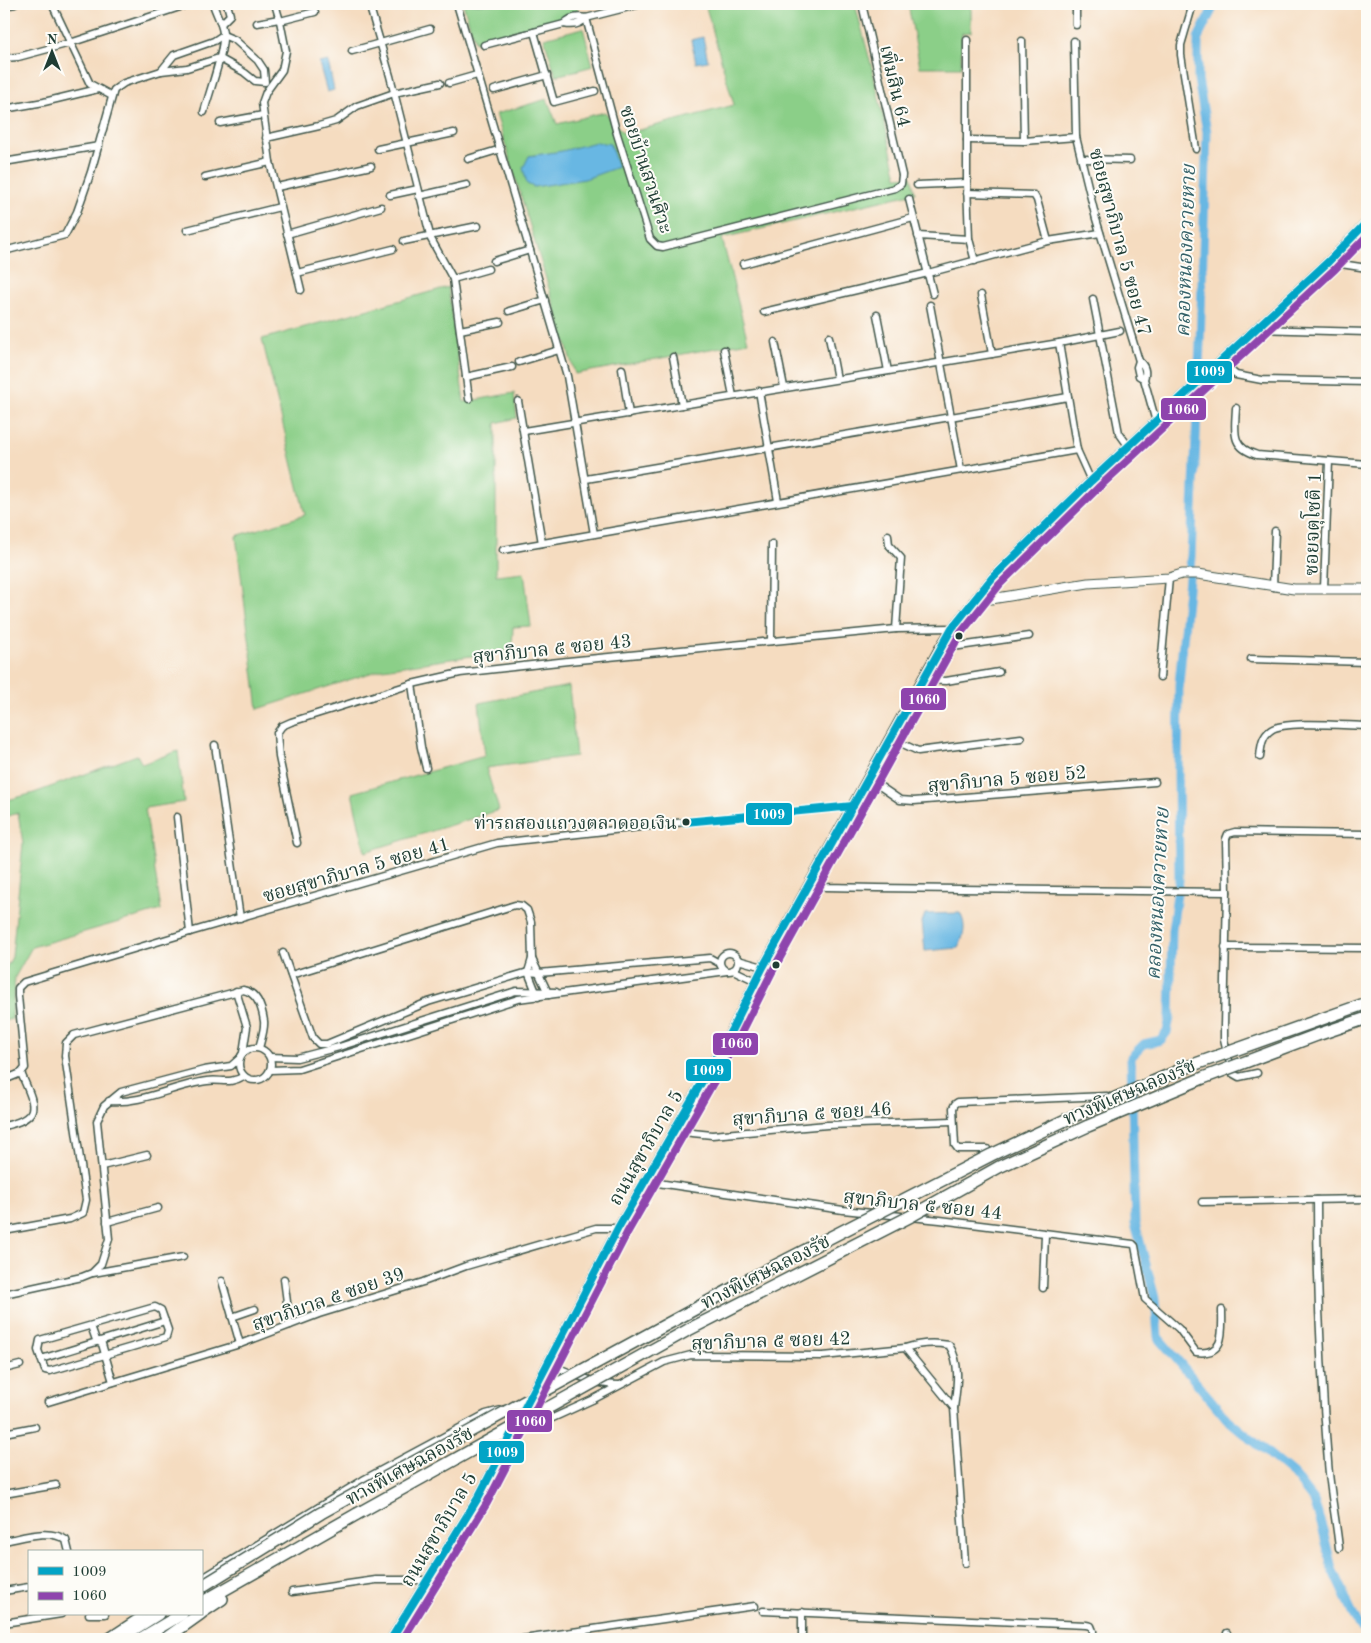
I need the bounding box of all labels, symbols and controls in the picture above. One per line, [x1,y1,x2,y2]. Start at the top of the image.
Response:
north arrow [28,28,78,78]
text: N [47,33,58,47]
street label: เพิ่มสิน 64 [875,42,919,130]
street label: ซอยบ้านสวนศิวะ [615,103,677,236]
street label: ซอยสุขาภิบาล 5 ซอย 47 [1083,146,1154,339]
water label: คลองหนองควายหาย [1174,163,1200,338]
line badge: 1009 [1186,360,1233,384]
text: 1009 [1193,365,1225,379]
line badge: 1060 [1160,397,1207,421]
text: 1060 [1167,403,1199,417]
street label: ซอยจตุโชติ 1 [1296,472,1327,576]
unlabelled marker [954,631,964,641]
street label: สุขาภิบาล ๕ ซอย 43 [472,632,633,669]
line badge: 1060 [900,687,947,711]
text: 1060 [908,693,940,707]
street label: สุขาภิบาล 5 ซอย 52 [927,763,1088,798]
line badge: 1009 [745,802,793,826]
water label: คลองหนองควายหาย [1144,806,1174,981]
text: 1009 [753,808,785,822]
place label: ท่ารถสองแถวงตลาดออเงิน [474,813,677,833]
marker: ท่ารถสองแถวงตลาดออเงิน [681,817,691,827]
street label: ซอยสุขาภิบาล 5 ซอย 41 [261,835,453,908]
unlabelled marker [771,960,781,970]
line badge: 1060 [712,1032,759,1056]
text: 1060 [720,1037,752,1051]
street label: ทางพิเศษฉลองรัช [1060,1055,1199,1130]
line badge: 1009 [685,1058,732,1082]
text: 1009 [692,1064,724,1078]
street label: ถนนสุขาภิบาล 5 [606,1087,689,1210]
street label: สุขาภิบาล ๕ ซอย 46 [732,1099,893,1132]
street label: สุขาภิบาล ๕ ซอย 44 [842,1188,1003,1225]
street label: ทางพิเศษฉลองรัช [698,1231,834,1314]
street label: สุขาภิบาล ๕ ซอย 39 [250,1264,408,1336]
street label: สุขาภิบาล ๕ ซอย 42 [691,1329,851,1356]
line badge: 1060 [506,1409,553,1433]
text: 1060 [514,1415,546,1429]
street label: ทางพิเศษฉลองรัช [343,1423,477,1510]
line badge: 1009 [478,1440,525,1464]
text: 1009 [486,1446,518,1460]
street label: ถนนสุขาภิบาล 5 [398,1469,483,1591]
legend [28,1550,202,1616]
text: 1009 [72,1565,107,1580]
text: 1060 [72,1589,107,1604]

